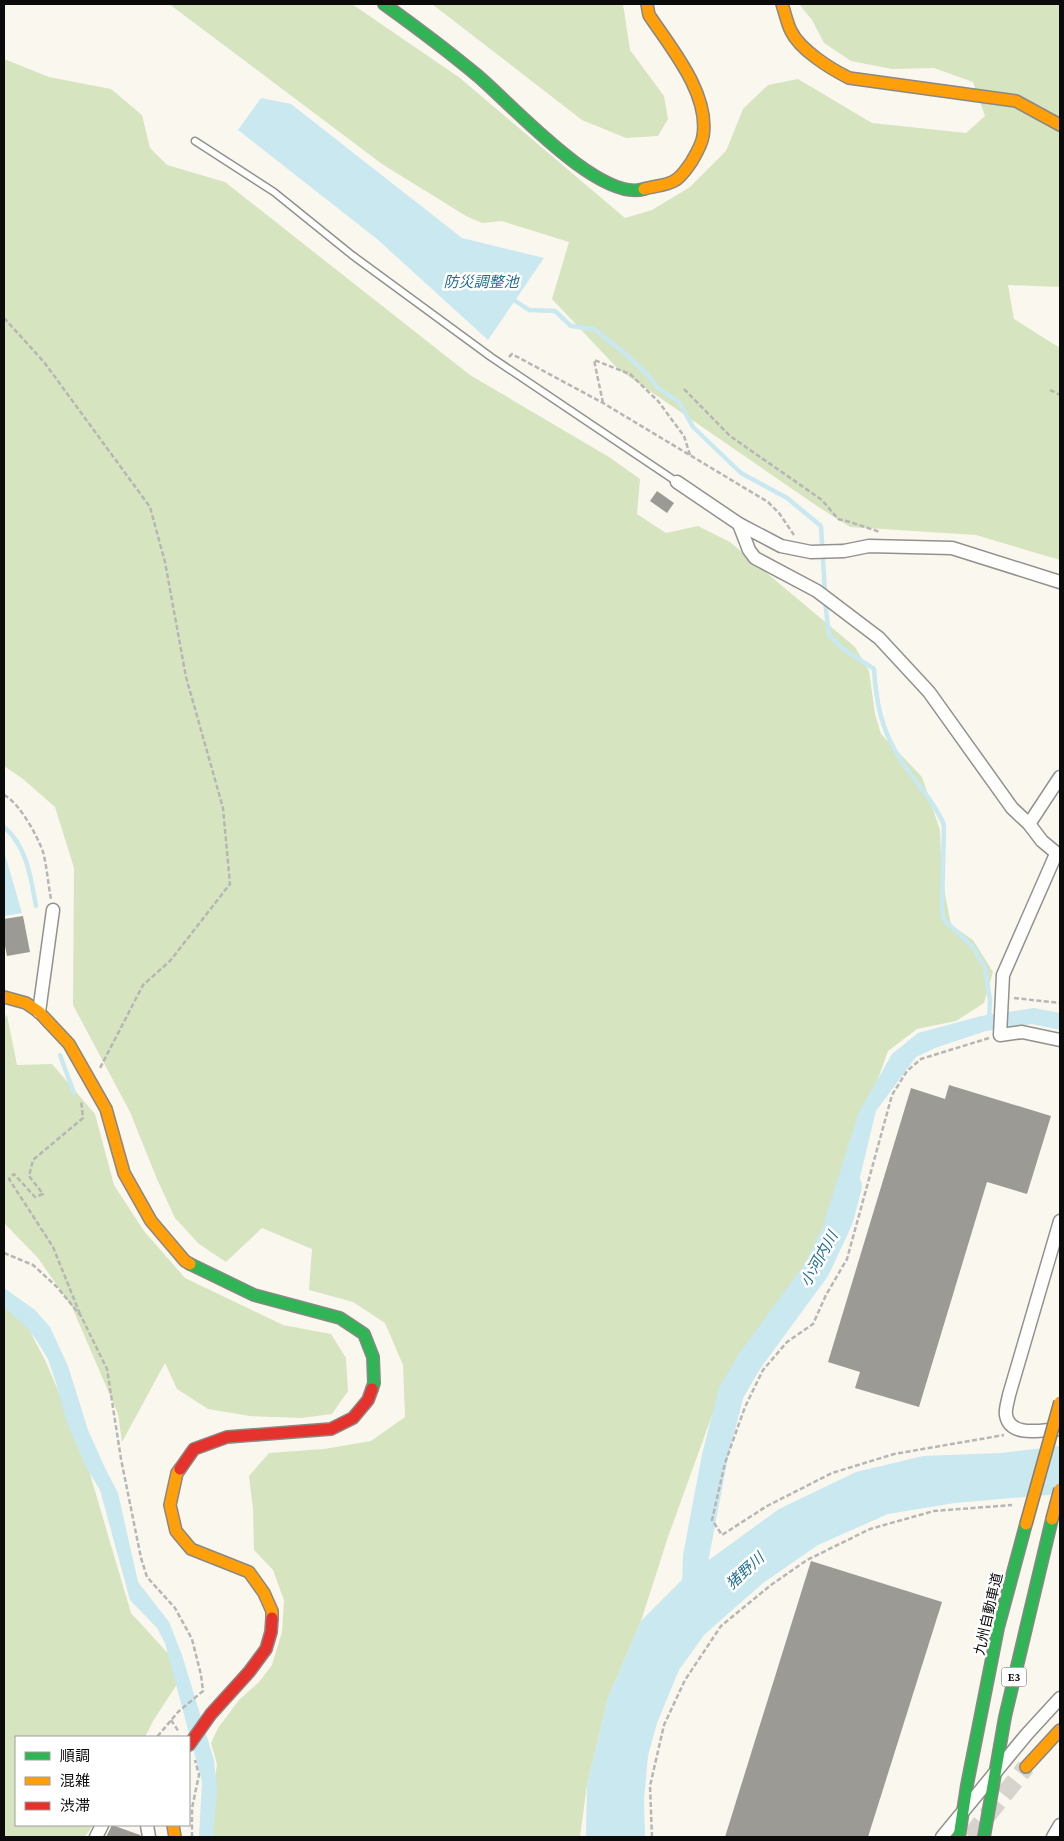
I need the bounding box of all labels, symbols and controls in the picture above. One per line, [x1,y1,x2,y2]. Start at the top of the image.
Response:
water label: 防災調整池 [443,274,520,290]
water label: 小河内川 [797,1227,842,1289]
water label: 猪野川 [723,1548,768,1592]
street label: 九州自動車道 [971,1571,1005,1657]
road number: E3 [1002,1668,1026,1686]
legend [15,1736,190,1826]
text: 順調 [60,1748,90,1764]
text: 混雑 [60,1773,90,1789]
text: 渋滞 [60,1798,90,1814]

